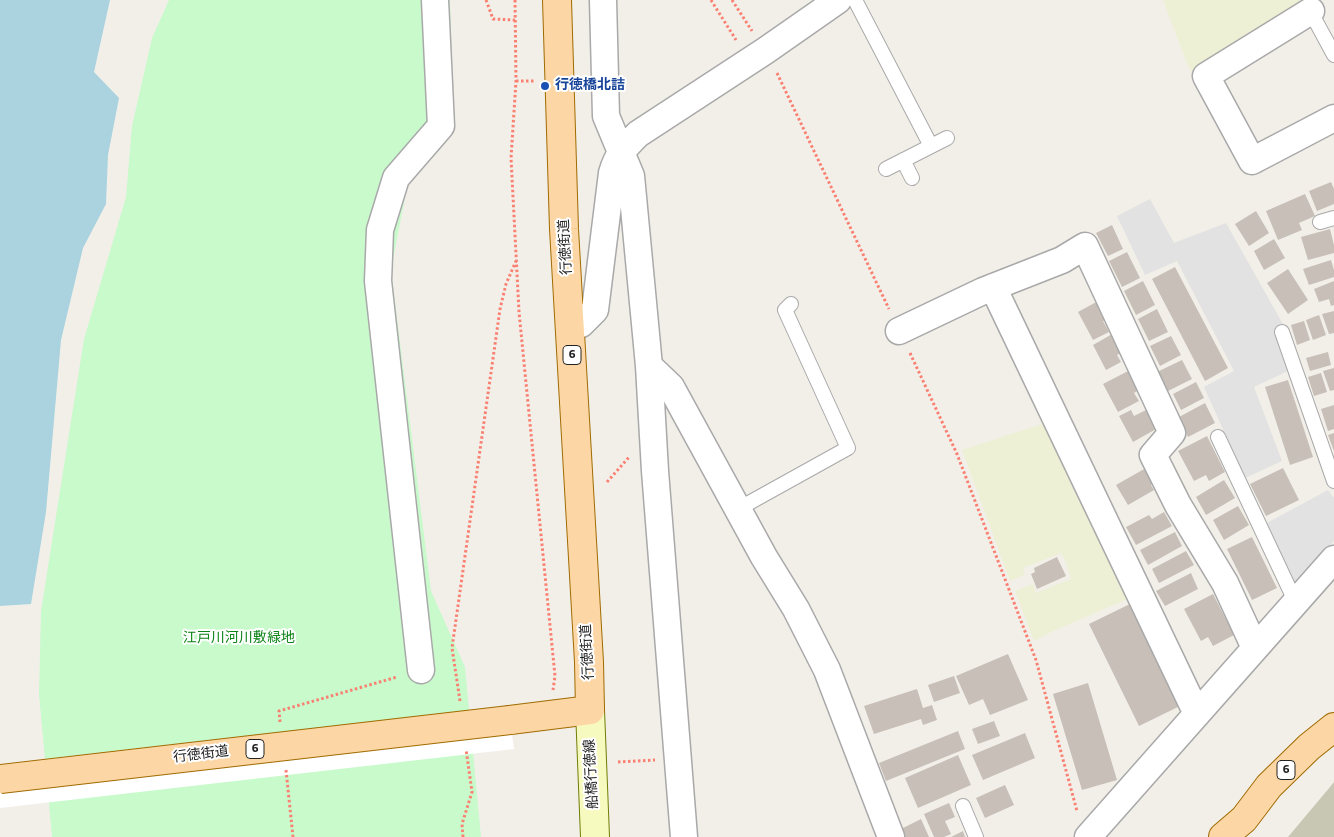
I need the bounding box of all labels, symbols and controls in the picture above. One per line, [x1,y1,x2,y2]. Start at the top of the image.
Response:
place label: 行徳橋北詰 [555,78,625,94]
marker: 行徳橋北詰 [539,80,551,92]
street label: 行徳街道 [556,219,576,275]
road number: 6 [563,346,581,364]
street label: 行徳街道 [578,624,598,680]
park label: 江戸川河川敷緑地 [183,631,295,647]
street label: 船橋行徳線 [582,739,602,809]
road number: 6 [246,740,264,759]
street label: 行徳街道 [172,743,230,767]
road number: 6 [1277,760,1295,780]

